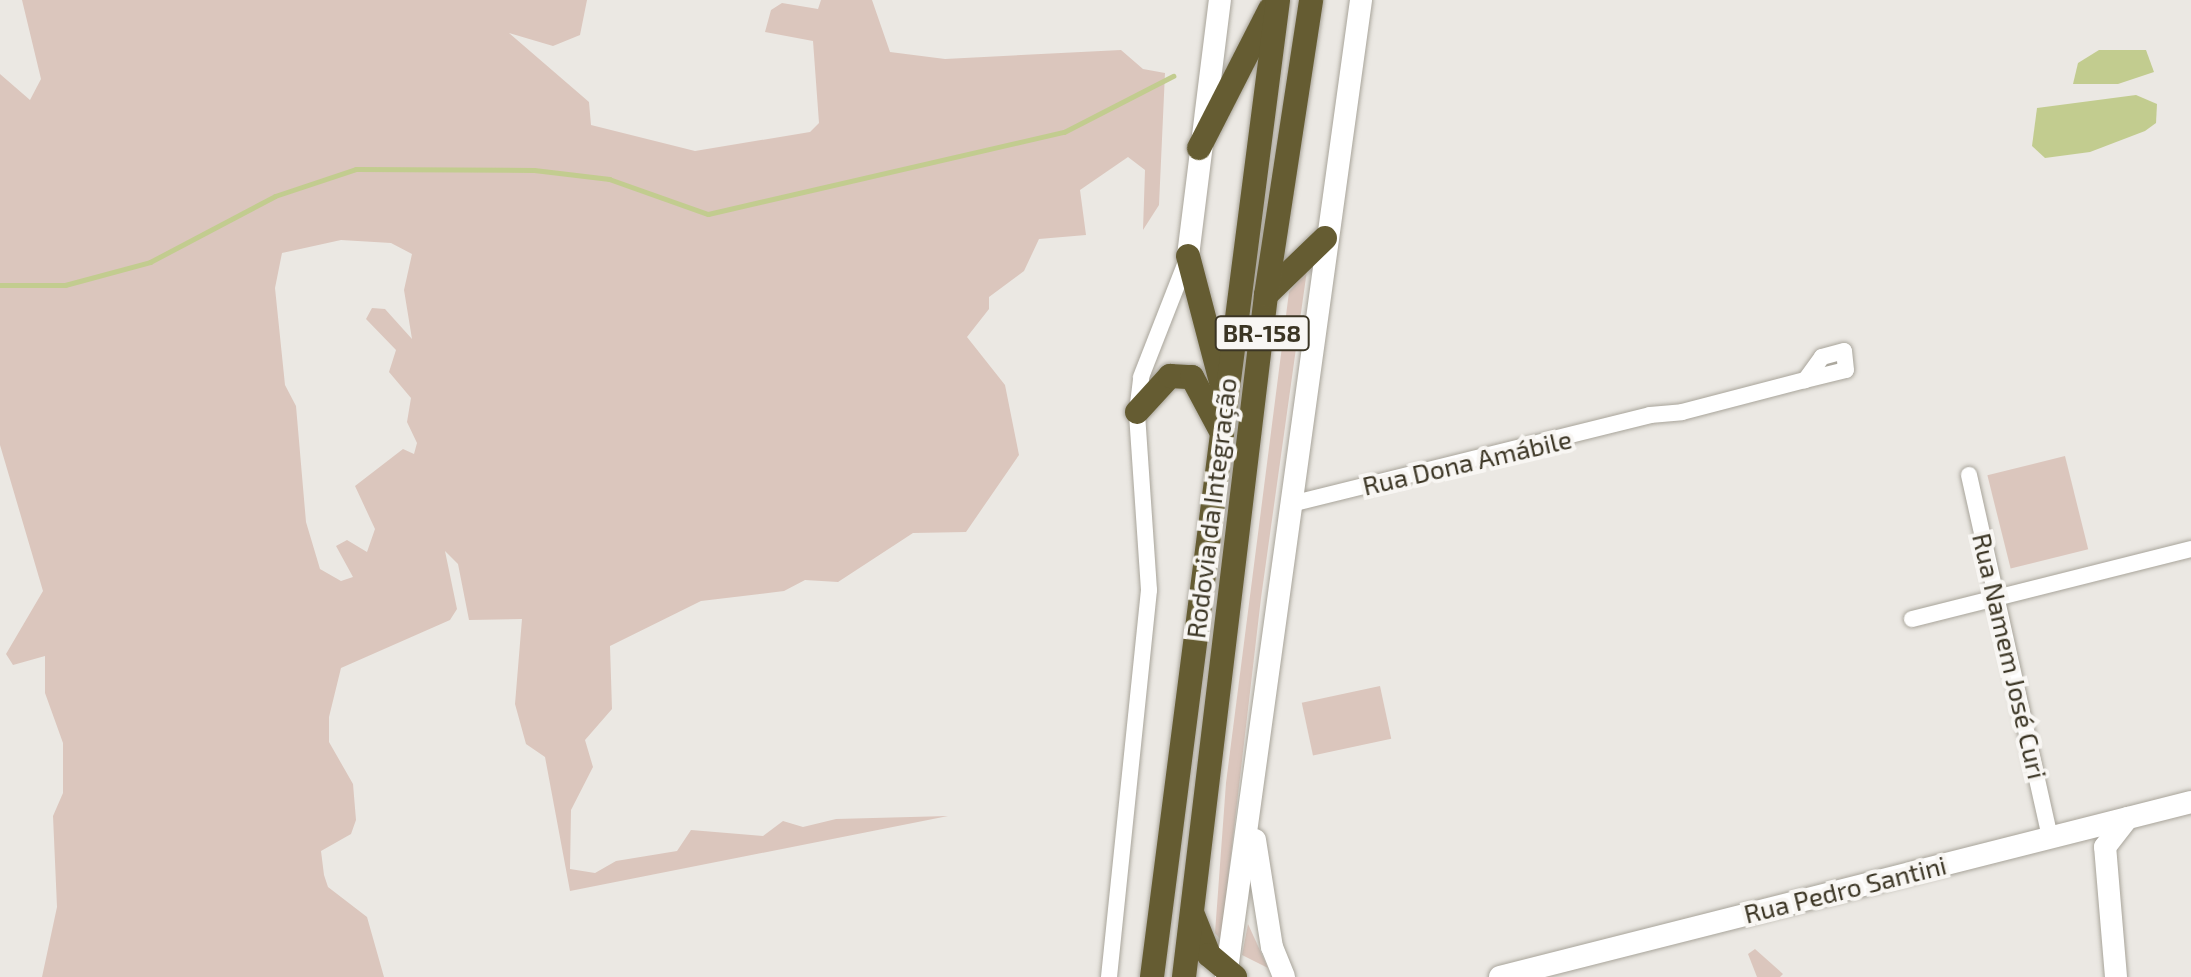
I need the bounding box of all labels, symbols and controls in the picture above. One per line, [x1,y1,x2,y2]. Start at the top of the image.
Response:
road number: BR-158 [1214,313,1310,353]
street label: Rodovia da Integração [1180,376,1242,640]
street label: Rua Dona Amábile [1359,423,1575,501]
street label: Rua Namem José Curi [1966,530,2054,782]
street label: Rua Pedro Santini [1741,849,1949,929]

